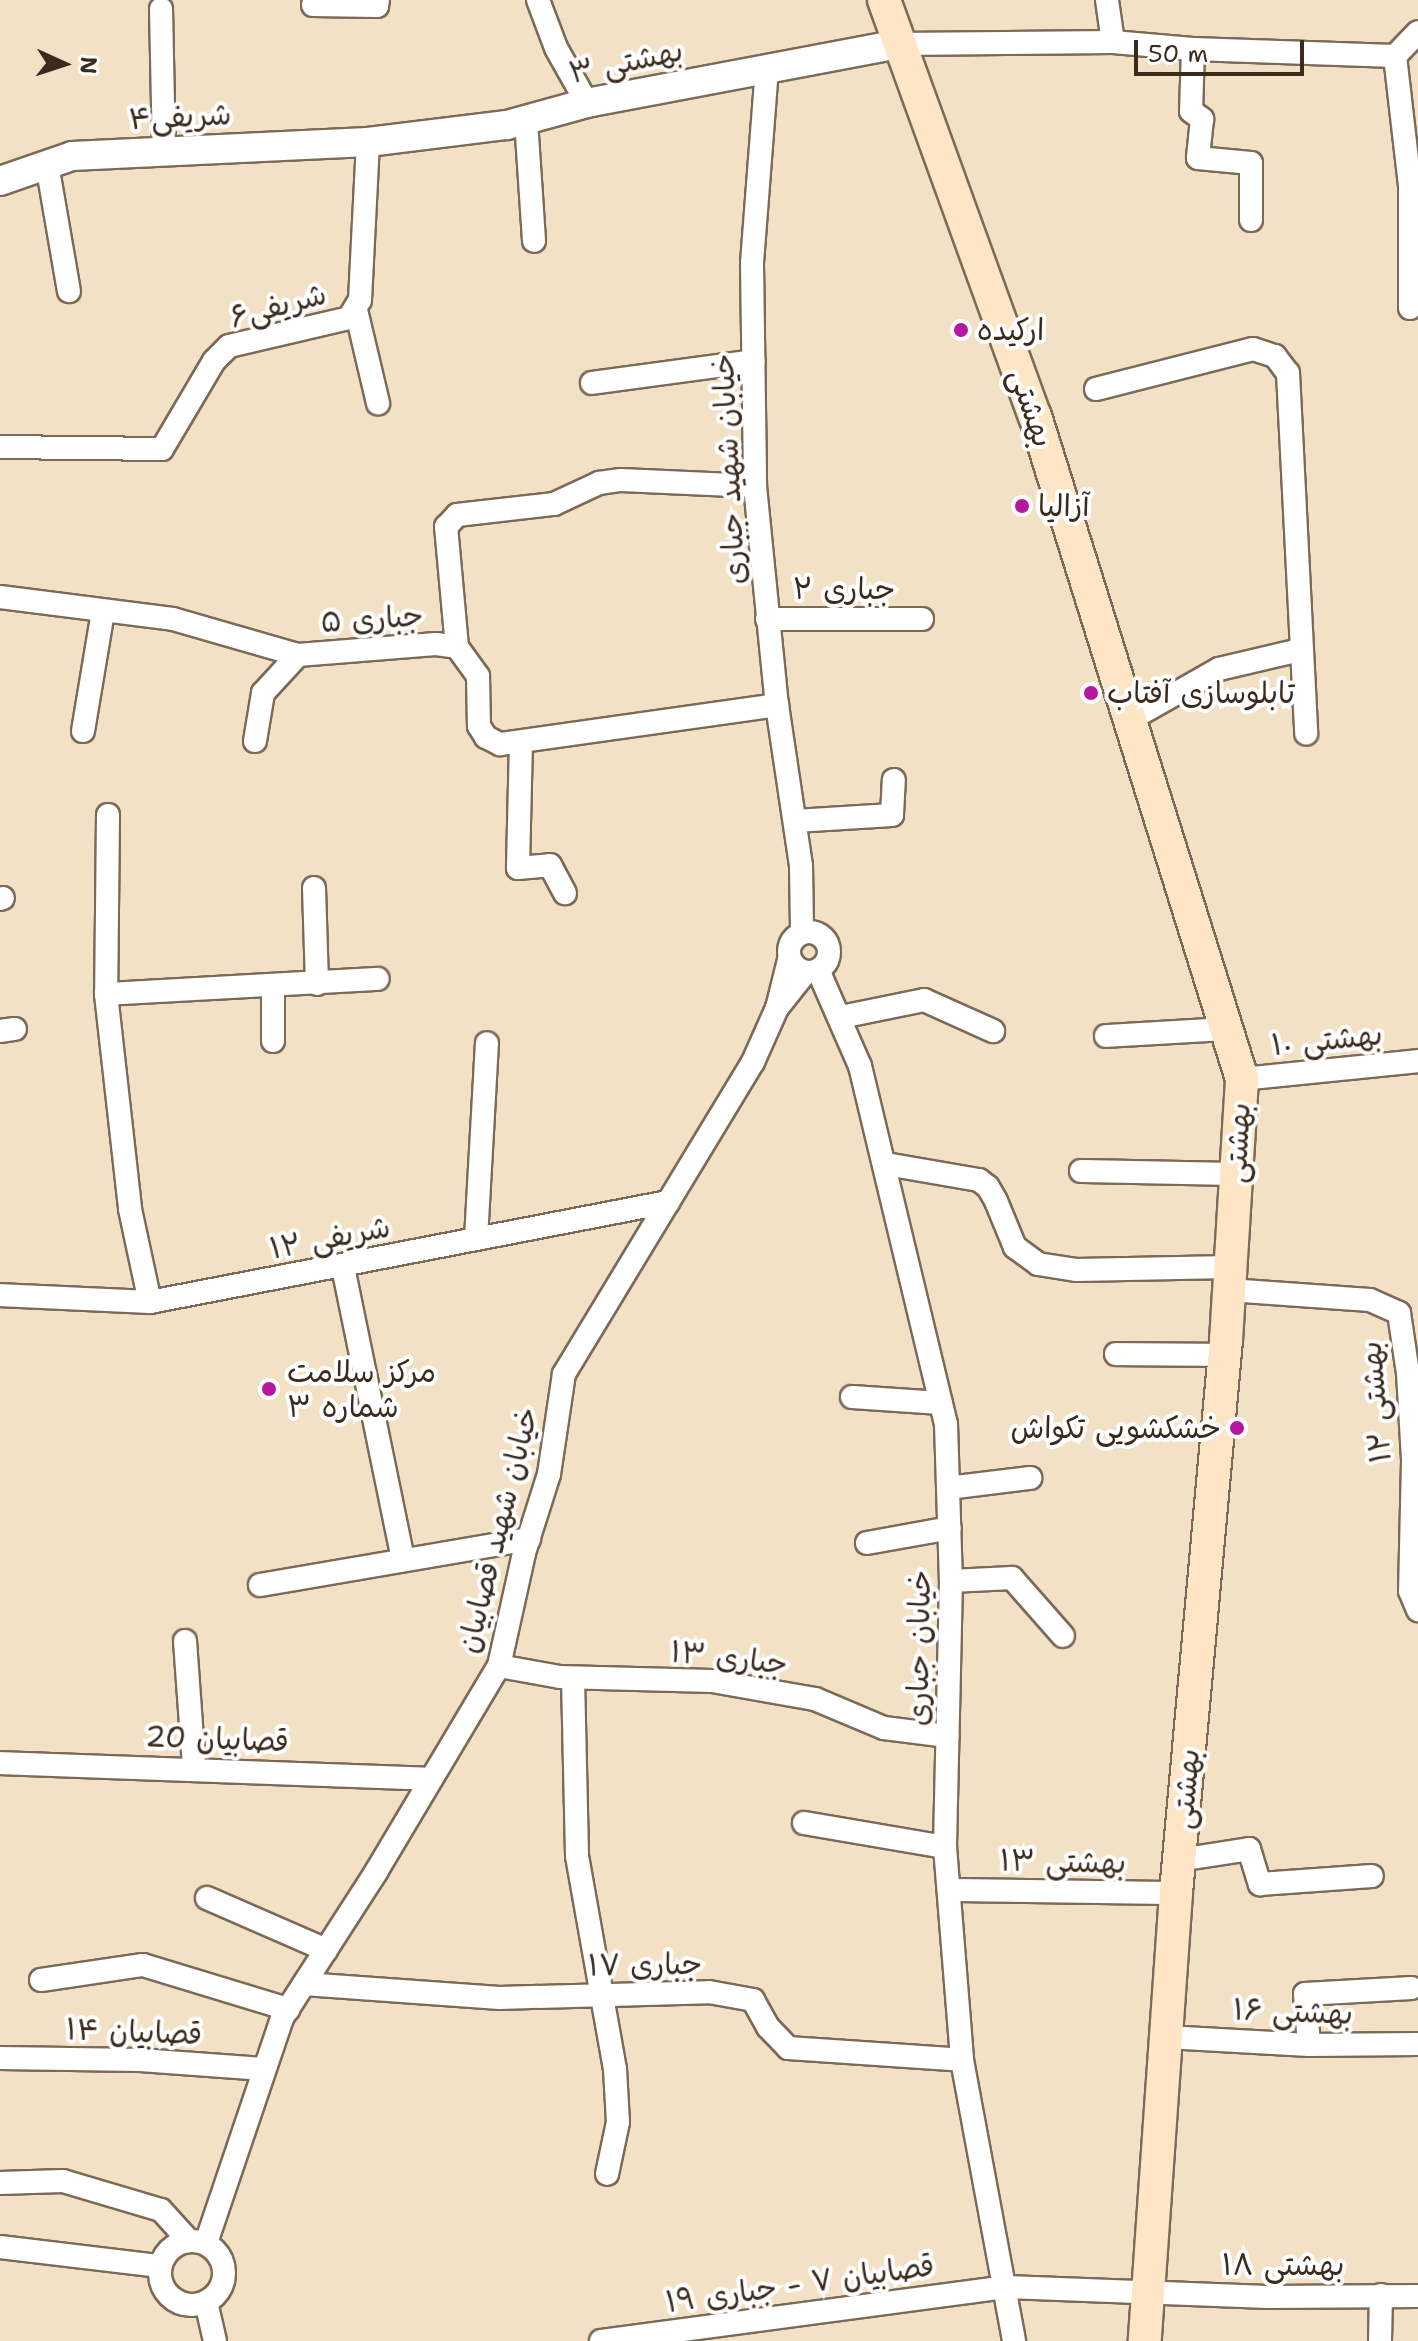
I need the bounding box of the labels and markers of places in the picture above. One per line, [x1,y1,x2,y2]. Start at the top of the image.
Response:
place label: ارکیده [977,312,1044,348]
marker: ارکیده [952,321,970,339]
place label: آزالیا [1038,488,1090,524]
marker: آزالیا [1013,497,1031,515]
place label: تابلوسازی آفتاب [1107,675,1295,711]
marker: تابلوسازی آفتاب [1082,684,1100,702]
place label: مرکز سلامت شماره ۳ [287,1354,436,1424]
marker: مرکز سلامت شماره ۳ [258,1378,280,1400]
place label: خشکشویی تکواش [1011,1410,1221,1446]
marker: خشکشویی تکواش [1228,1419,1246,1437]

